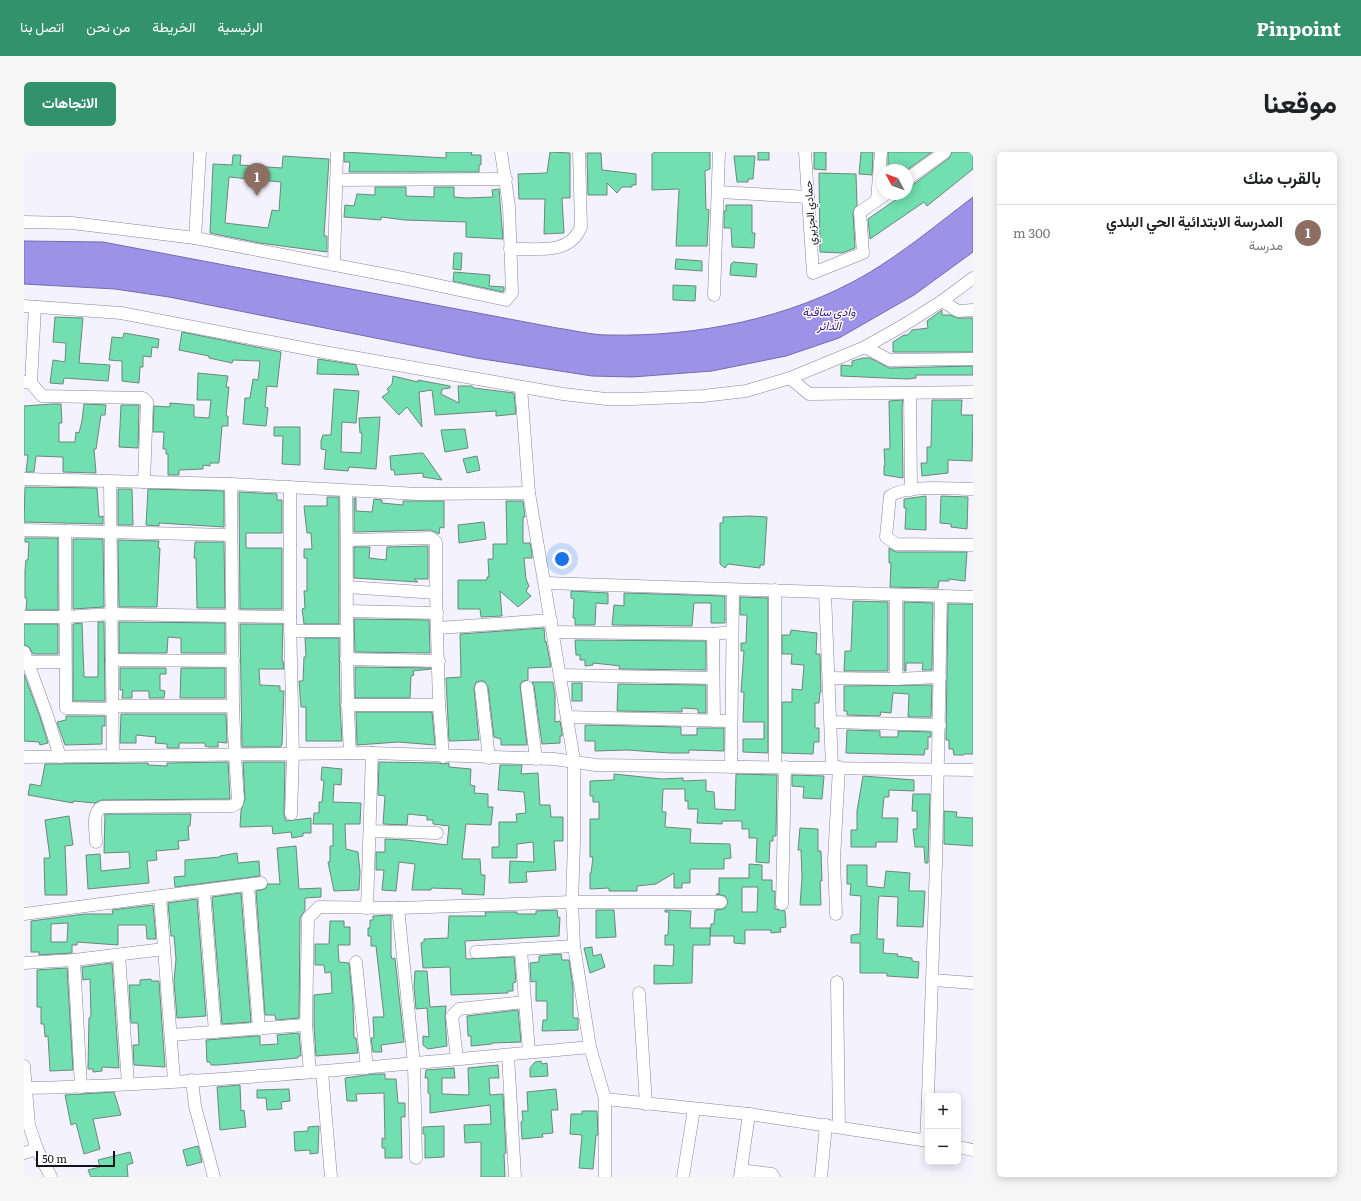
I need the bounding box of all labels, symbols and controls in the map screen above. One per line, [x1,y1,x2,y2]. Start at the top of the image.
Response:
text: Pinpoint [1256,14,1341,42]
text: اتصل بنا [20,16,64,36]
text: من نحن [86,16,130,36]
text: الخريطة [152,16,196,36]
text: الرئيسية [218,16,263,36]
text: موقعنا [1263,80,1337,122]
button: الاتجاهات [24,82,116,126]
pin: 1 [244,163,270,196]
north arrow [877,164,913,200]
text: بالقرب منك [1243,164,1321,189]
street label: حمادي الجزيري [799,180,822,246]
text: المدرسة الابتدائية الحي البلدي [1106,209,1283,232]
text: 300 m [1013,223,1050,242]
text: 1 [1305,223,1311,242]
text: مدرسة [1249,235,1283,254]
water label: وادي ساقية الدائر [802,302,856,334]
your location [552,549,572,569]
map controls [925,1093,961,1165]
button: + [925,1093,961,1129]
button: − [925,1129,961,1165]
scale bar [36,1149,115,1168]
text: 50 m [42,1150,67,1166]

